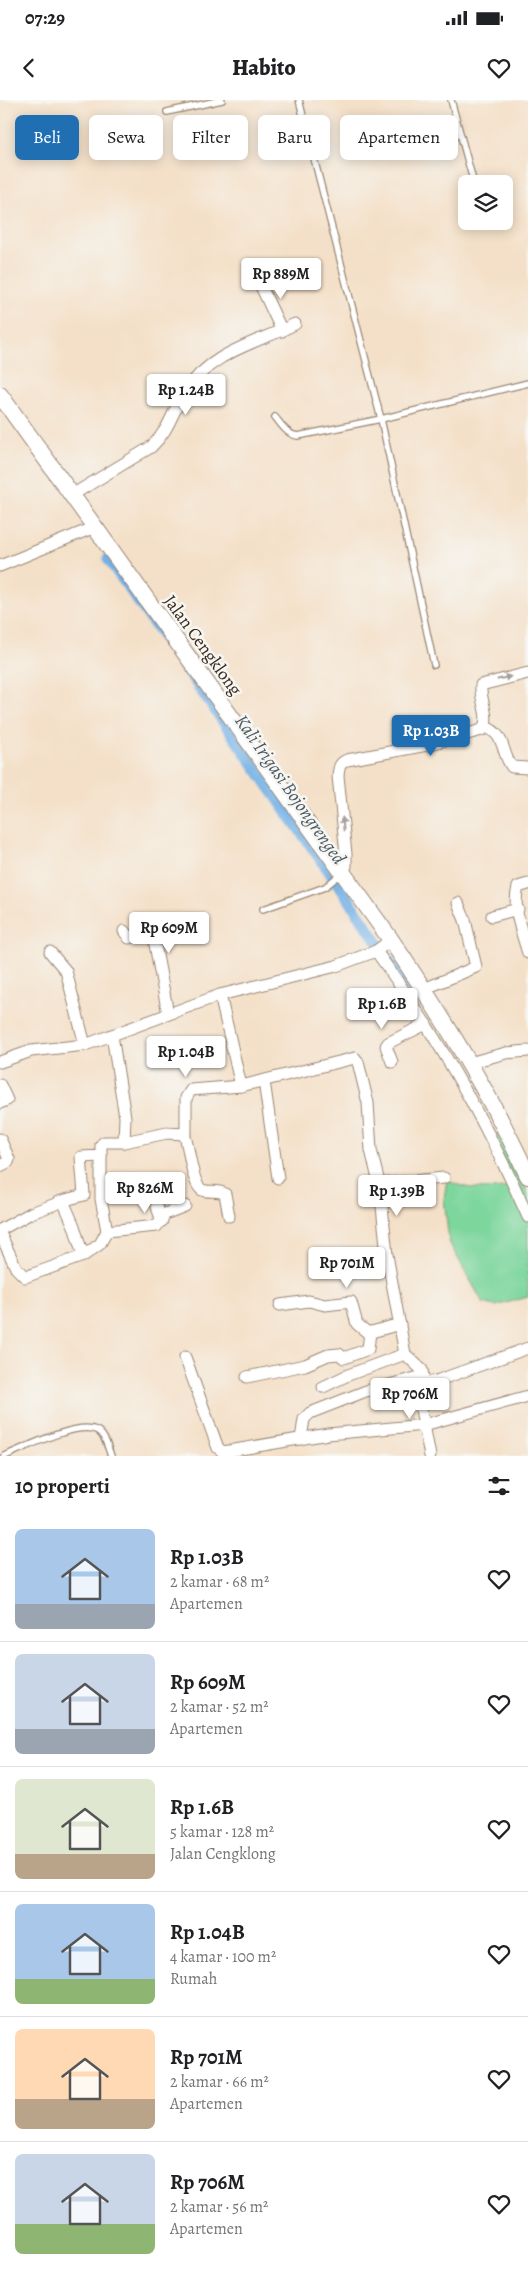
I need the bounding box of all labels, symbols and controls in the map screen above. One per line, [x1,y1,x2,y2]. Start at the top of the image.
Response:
text: 07:29 [25,5,65,31]
text: Habito [232,53,296,83]
icon: back [15,54,43,82]
icon: heart [485,54,513,82]
chip: Beli [15,115,79,160]
chip: Sewa [89,115,163,160]
chip: Filter [173,115,248,160]
chip: Baru [258,115,330,160]
chip: Apartemen [340,115,458,160]
map controls [458,175,513,230]
button: layers [458,175,513,230]
pin: Rp 889M [235,258,327,300]
text: Rp 889M [252,263,310,285]
pin: Rp 1.24B [134,374,238,416]
text: Rp 1.24B [158,379,214,401]
street label: Jalan Cengklong [158,590,248,700]
one-way arrow [496,674,512,682]
water label: Kali Irigasi Bojongrenged [229,709,352,870]
pin: Rp 1.03B [379,714,483,757]
text: Rp 1.03B [403,720,459,742]
one-way arrow [339,816,347,832]
pin: Rp 609M [123,912,215,954]
text: Rp 609M [140,917,198,939]
pin: Rp 1.6B [336,988,428,1030]
text: Rp 1.6B [358,993,406,1015]
pin: Rp 1.04B [134,1036,238,1078]
text: Rp 1.04B [157,1041,215,1063]
pin: Rp 826M [99,1172,191,1214]
pin: Rp 1.39B [345,1174,449,1217]
text: Rp 826M [116,1177,174,1199]
text: Rp 1.39B [369,1180,425,1202]
pin: Rp 701M [301,1246,393,1289]
text: Rp 701M [319,1252,375,1274]
pin: Rp 706M [364,1378,456,1420]
text: Rp 706M [381,1383,439,1405]
text: 10 properti [15,1472,110,1500]
icon: filters [485,1472,513,1500]
text: Rp 1.03B [170,1543,244,1571]
icon: home [55,1549,115,1609]
icon: heart [485,1565,513,1593]
text: 2 kamar · 68 m² [170,1571,269,1593]
text: Apartemen [170,1593,243,1615]
text: Rp 609M [170,1668,246,1696]
icon: home [55,1674,115,1734]
icon: heart [485,1690,513,1718]
text: 2 kamar · 52 m² [170,1696,268,1718]
text: Apartemen [170,1718,243,1740]
text: Rp 1.6B [170,1793,234,1821]
icon: home [55,1799,115,1859]
icon: heart [485,1815,513,1843]
text: 5 kamar · 128 m² [170,1821,274,1843]
text: Jalan Cengklong [170,1843,276,1865]
text: Rp 1.04B [170,1918,245,1946]
icon: home [55,1924,115,1984]
icon: heart [485,1940,513,1968]
text: 4 kamar · 100 m² [170,1946,276,1968]
text: Rumah [170,1968,217,1990]
text: Rp 701M [170,2043,243,2071]
icon: home [55,2049,115,2109]
icon: heart [485,2065,513,2093]
text: 2 kamar · 66 m² [170,2071,269,2093]
text: Apartemen [170,2093,243,2115]
text: Rp 706M [170,2168,245,2196]
icon: home [55,2174,115,2234]
icon: heart [485,2190,513,2218]
text: 2 kamar · 56 m² [170,2196,268,2218]
text: Apartemen [170,2218,243,2240]

